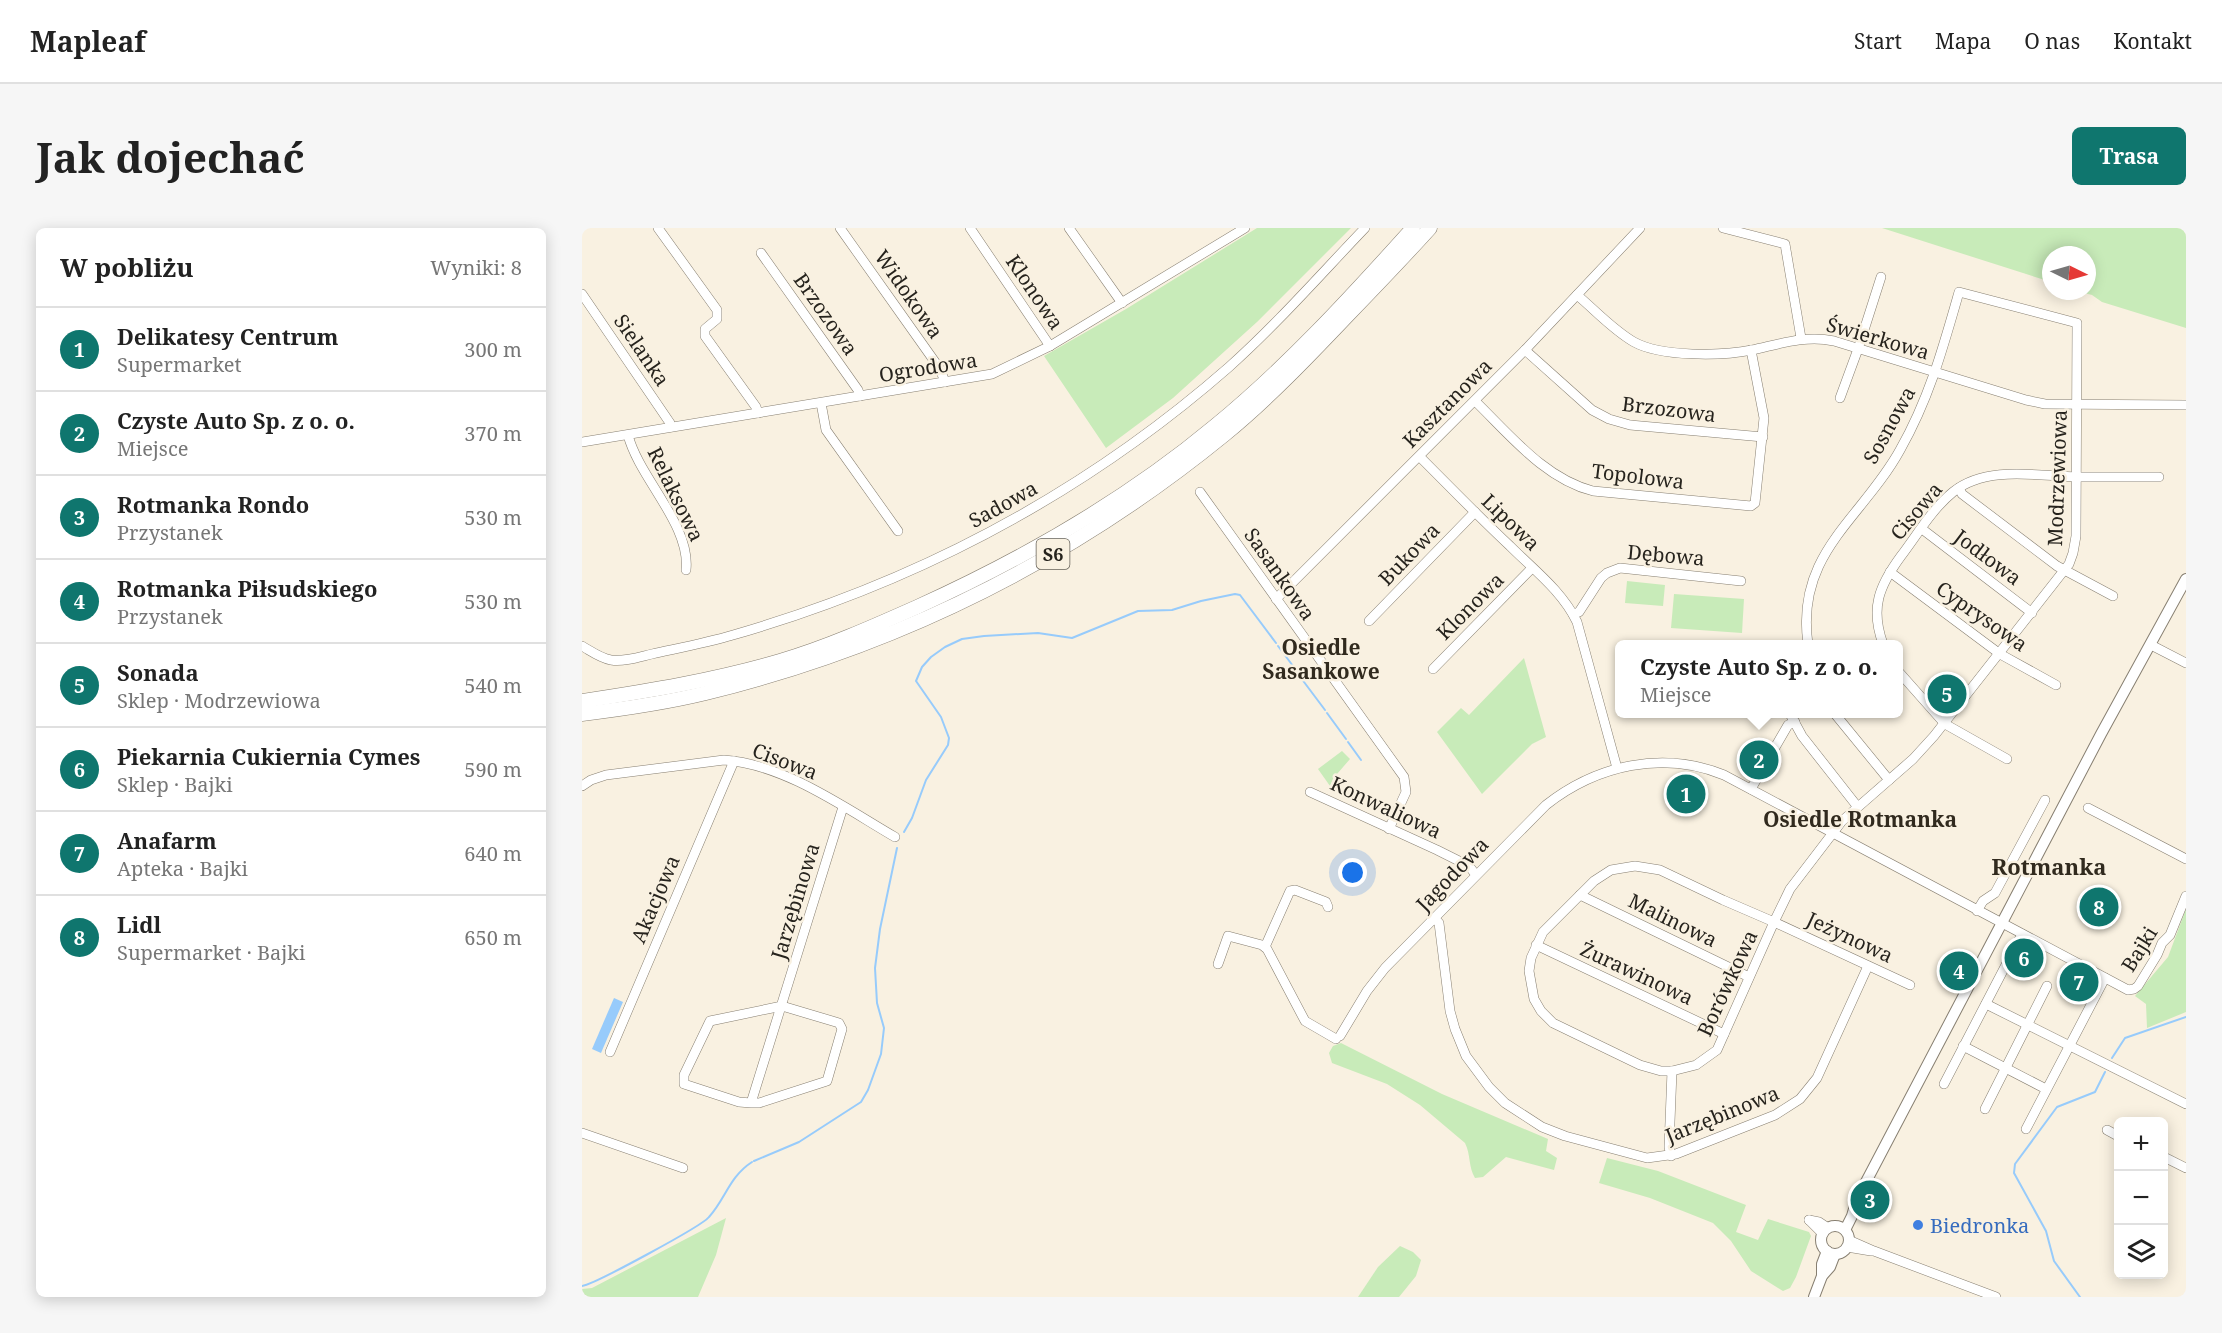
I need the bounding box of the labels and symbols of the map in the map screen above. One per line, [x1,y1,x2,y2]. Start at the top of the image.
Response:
street label: Widokowa [869,244,949,344]
north arrow [2042,246,2096,300]
street label: Klonowa [1000,249,1070,335]
street label: Brzozowa [788,268,864,360]
street label: Sielanka [608,309,676,391]
street label: Świerkowa [1823,310,1933,366]
street label: Ogrodowa [877,346,979,388]
street label: Kasztanowa [1397,353,1497,453]
street label: Sosnowa [1857,382,1921,468]
street label: Brzozowa [1620,390,1718,428]
street label: Modrzewiowa [2041,409,2073,547]
street label: Relaksowa [641,442,711,546]
street label: Topolowa [1590,457,1686,495]
street label: Sadowa [964,474,1042,534]
street label: Cisowa [1884,476,1948,546]
street label: Lipowa [1476,488,1546,556]
street label: Bukowa [1373,517,1445,591]
street label: Jodłowa [1948,522,2027,591]
street label: Sasankowa [1238,523,1322,625]
street label: Dębowa [1626,538,1706,572]
road number: S6 [1036,539,1070,569]
street label: Klonowa [1431,567,1509,645]
street label: Cyprysowa [1931,575,2033,657]
district label: Osiedle Sasankowe [1262,633,1380,685]
pin: 5 [1928,672,1966,716]
street label: Cisowa [749,736,821,786]
pin: 2 [1740,738,1778,782]
street label: Konwaliowa [1326,770,1446,844]
pin: 1 [1666,772,1706,816]
district label: Osiedle Rotmanka [1763,805,1957,833]
street label: Jagodowa [1409,831,1494,918]
street label: Jarzębinowa [764,839,826,963]
street label: Akacjowa [624,851,686,947]
district label: Rotmanka [1992,851,2106,881]
your location [1338,858,1367,887]
pin: 8 [2080,884,2119,930]
street label: Malinowa [1624,887,1722,953]
street label: Jeżynowa [1802,905,1898,969]
street label: Bajki [2115,921,2164,977]
street label: Borówkowa [1691,926,1763,1040]
street label: Żurawinowa [1576,935,1698,1011]
pin: 6 [2004,936,2044,980]
pin: 4 [1940,948,1978,994]
pin: 7 [2060,960,2098,1005]
street label: Jarzębinowa [1660,1079,1783,1149]
pin: 3 [1850,1178,1890,1222]
place label: Biedronka [1930,1212,2029,1239]
marker: Biedronka [1911,1218,1925,1232]

